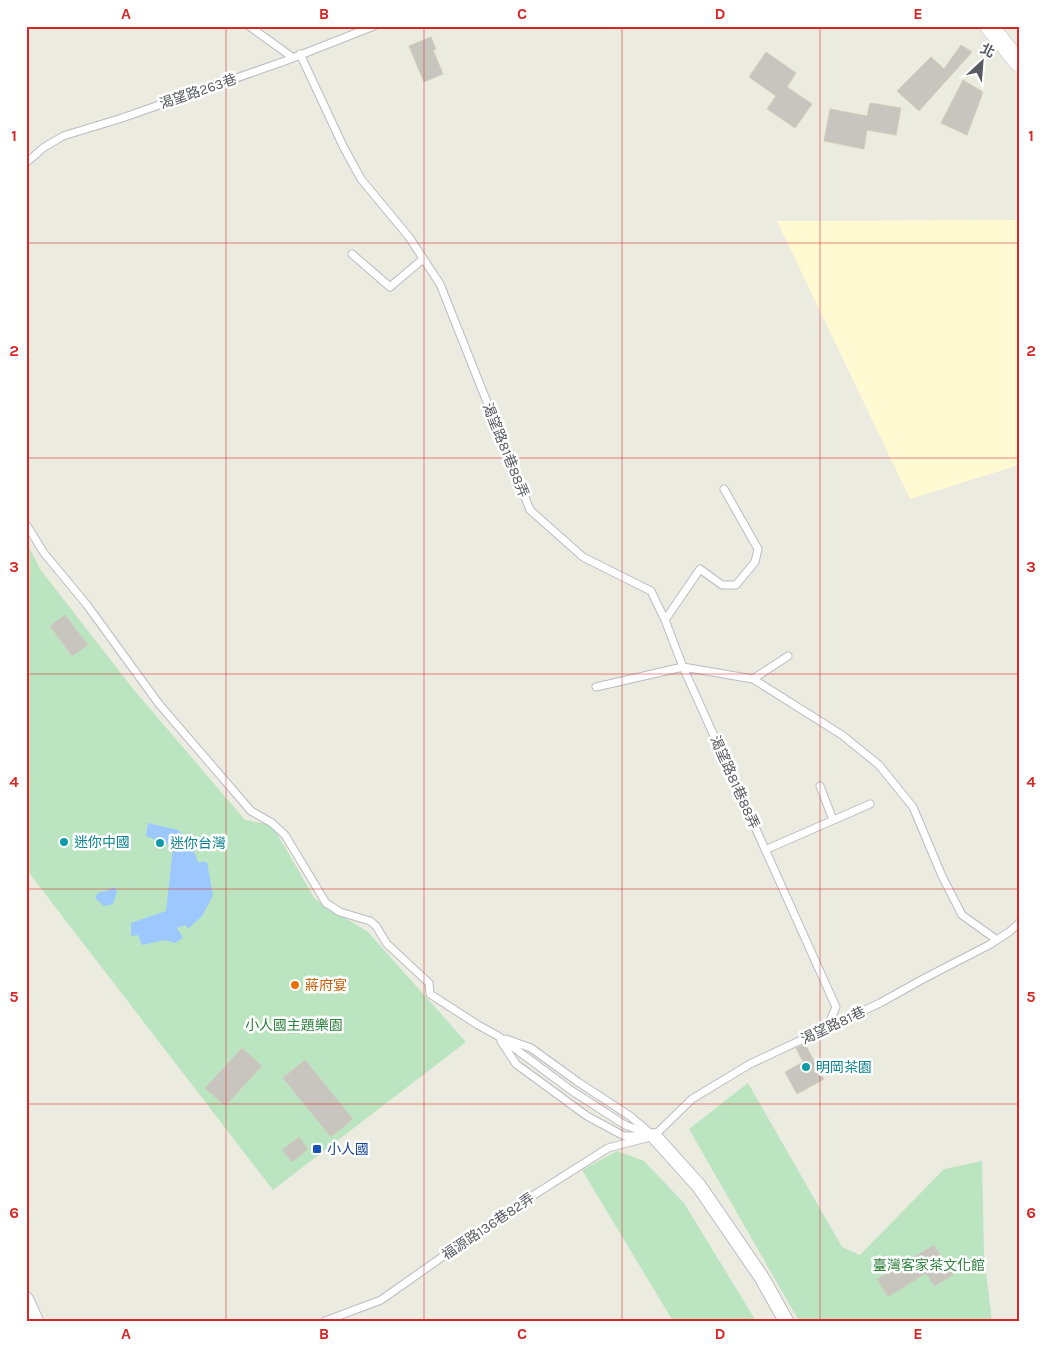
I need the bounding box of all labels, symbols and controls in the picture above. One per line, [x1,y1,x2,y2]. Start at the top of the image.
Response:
text: A [121,4,131,23]
text: B [319,4,329,23]
text: C [517,4,527,23]
text: D [715,4,726,23]
text: E [913,4,923,23]
north arrow [958,38,1008,88]
text: 北 [977,40,997,61]
street label: 渴望路263巷 [157,70,239,113]
text: 1 [11,126,17,145]
text: 1 [1028,126,1034,145]
text: 2 [9,341,19,360]
text: 2 [1026,341,1036,360]
street label: 渴望路81巷88弄 [479,400,532,500]
text: 3 [9,557,19,576]
text: 3 [1026,557,1036,576]
street label: 渴望路81巷88弄 [706,733,763,832]
text: 4 [9,772,19,791]
text: 4 [1026,772,1036,791]
place label: 迷你中國 [74,834,130,851]
place label: 迷你台灣 [170,835,226,852]
marker: 迷你中國 [58,836,70,848]
marker: 迷你台灣 [154,837,166,849]
place label: 蔣府宴 [305,977,347,994]
marker: 蔣府宴 [289,979,301,991]
text: 5 [9,987,19,1006]
text: 5 [1026,987,1036,1006]
street label: 渴望路81巷 [798,1003,868,1048]
park label: 小人國主題樂園 [245,1017,343,1034]
place label: 明岡茶園 [816,1059,872,1076]
marker: 明岡茶園 [800,1061,812,1073]
place label: 小人國 [327,1141,369,1158]
marker: 小人國 [311,1143,323,1155]
street label: 福源路136巷82弄 [439,1189,538,1264]
text: 6 [9,1203,19,1222]
text: 6 [1026,1203,1036,1222]
park label: 臺灣客家茶文化館 [873,1257,985,1274]
text: A [121,1324,131,1343]
text: B [319,1324,329,1343]
text: C [517,1324,527,1343]
text: D [715,1324,726,1343]
text: E [913,1324,923,1343]

